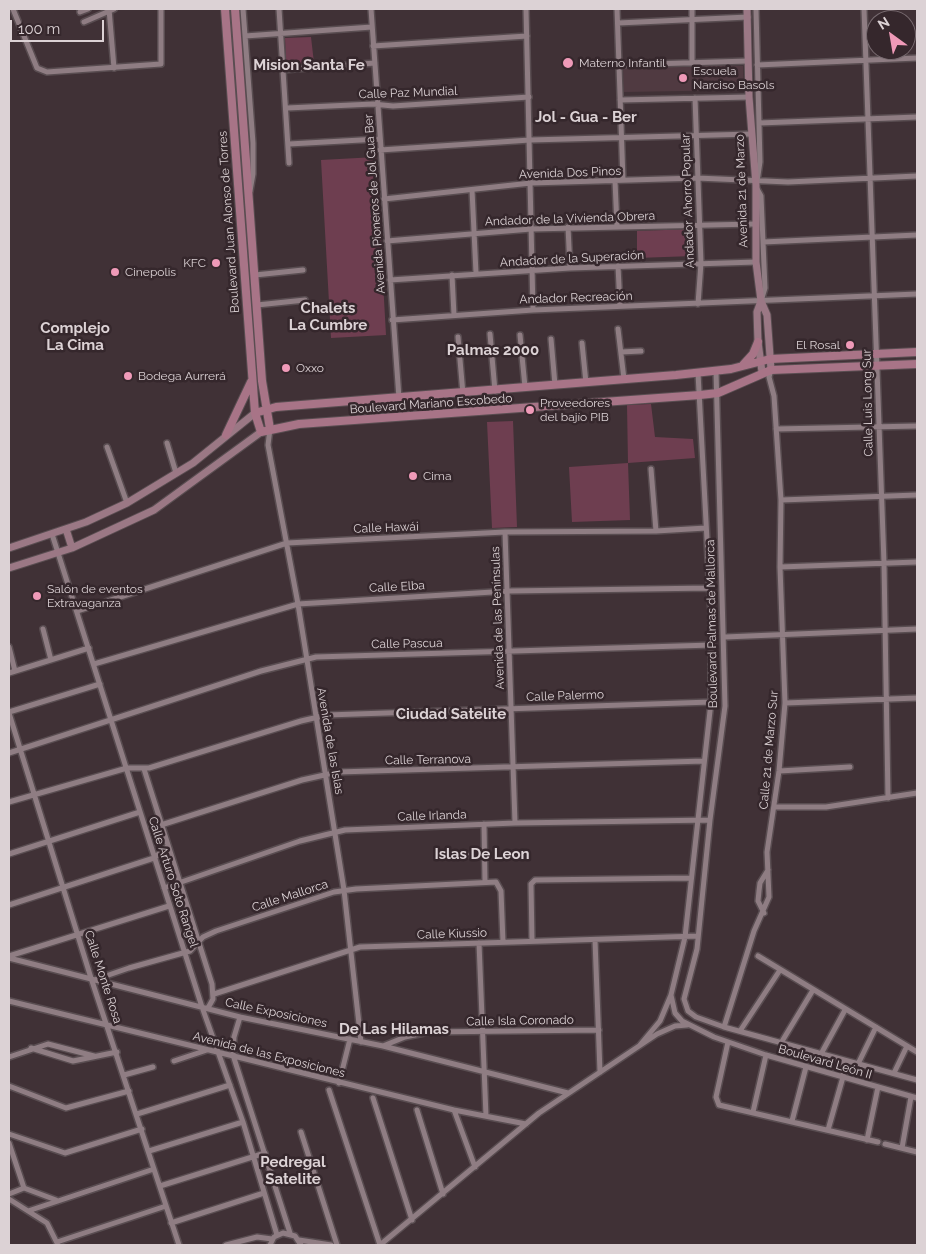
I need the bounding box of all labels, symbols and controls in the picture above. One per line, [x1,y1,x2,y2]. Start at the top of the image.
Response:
scale bar [12,10,106,42]
north arrow [866,10,916,60]
text: N [875,14,892,33]
text: 100 m [18,20,60,38]
district label: Mision Santa Fe [253,56,365,74]
marker: Materno Infantil [561,56,575,70]
place label: Materno Infantil [579,56,666,70]
place label: Escuela Narciso Basols [693,64,774,92]
marker: Escuela Narciso Basols [677,72,689,84]
street label: Calle Paz Mundial [358,84,458,102]
district label: Jol - Gua - Ber [535,108,637,126]
street label: Avenida Pioneros de Jol Gua Ber [362,114,388,294]
street label: Boulevard Juan Alonso de Torres [215,130,243,314]
street label: Andador Ahorro Popular [678,133,698,269]
street label: Avenida 21 de Marzo [733,134,751,248]
street label: Avenida Dos Pinos [519,164,621,182]
street label: Andador de la Vivienda Obrera [485,209,655,229]
street label: Andador de la Superación [500,248,644,270]
place label: KFC [183,256,206,270]
marker: KFC [210,257,222,269]
place label: Cinepolis [125,265,176,279]
marker: Cinepolis [109,266,121,278]
street label: Andador Recreación [519,289,633,307]
district label: Chalets La Cumbre [289,299,367,334]
district label: Complejo La Cima [40,319,110,354]
place label: El Rosal [796,338,840,352]
marker: El Rosal [844,339,856,351]
district label: Palmas 2000 [447,341,539,359]
street label: Calle Luis Long Sur [860,349,876,457]
place label: Oxxo [296,361,324,375]
marker: Oxxo [280,362,292,374]
place label: Bodega Aurrerá [138,369,226,383]
marker: Bodega Aurrerá [122,370,134,382]
street label: Boulevard Mariano Escobedo [349,391,513,417]
place label: Proveedores del bajío PIB [540,396,610,424]
marker: Proveedores del bajío PIB [524,404,536,416]
place label: Cima [423,469,451,483]
marker: Cima [407,470,419,482]
street label: Calle Hawái [353,520,419,536]
street label: Boulevard Palmas de Mallorca [703,540,721,708]
street label: Avenida de las Penínsulas [488,546,508,690]
street label: Calle Elba [369,578,425,596]
place label: Salón de eventos Extravaganza [47,582,143,610]
marker: Salón de eventos Extravaganza [31,590,43,602]
street label: Calle Pascua [371,636,443,652]
street label: Avenida de las Islas [314,686,346,796]
street label: Calle Palermo [526,687,604,705]
street label: Calle 21 de Marzo Sur [757,690,781,810]
district label: Ciudad Satelite [396,705,506,723]
street label: Calle Terranova [385,752,471,768]
street label: Calle Irlanda [397,808,467,824]
street label: Calle Arturo Soto Rangel [145,815,201,949]
district label: Islas De Leon [434,845,530,863]
street label: Calle Mallorca [250,877,330,915]
street label: Calle Kiussio [417,926,487,942]
street label: Calle Monte Rosa [81,929,125,1025]
street label: Calle Exposiciones [224,995,328,1031]
street label: Calle Isla Coronado [466,1013,574,1029]
district label: De Las Hilamas [339,1020,449,1038]
street label: Avenida de las Exposiciones [191,1029,347,1081]
street label: Boulevard León II [776,1042,874,1082]
district label: Pedregal Satelite [260,1153,326,1188]

